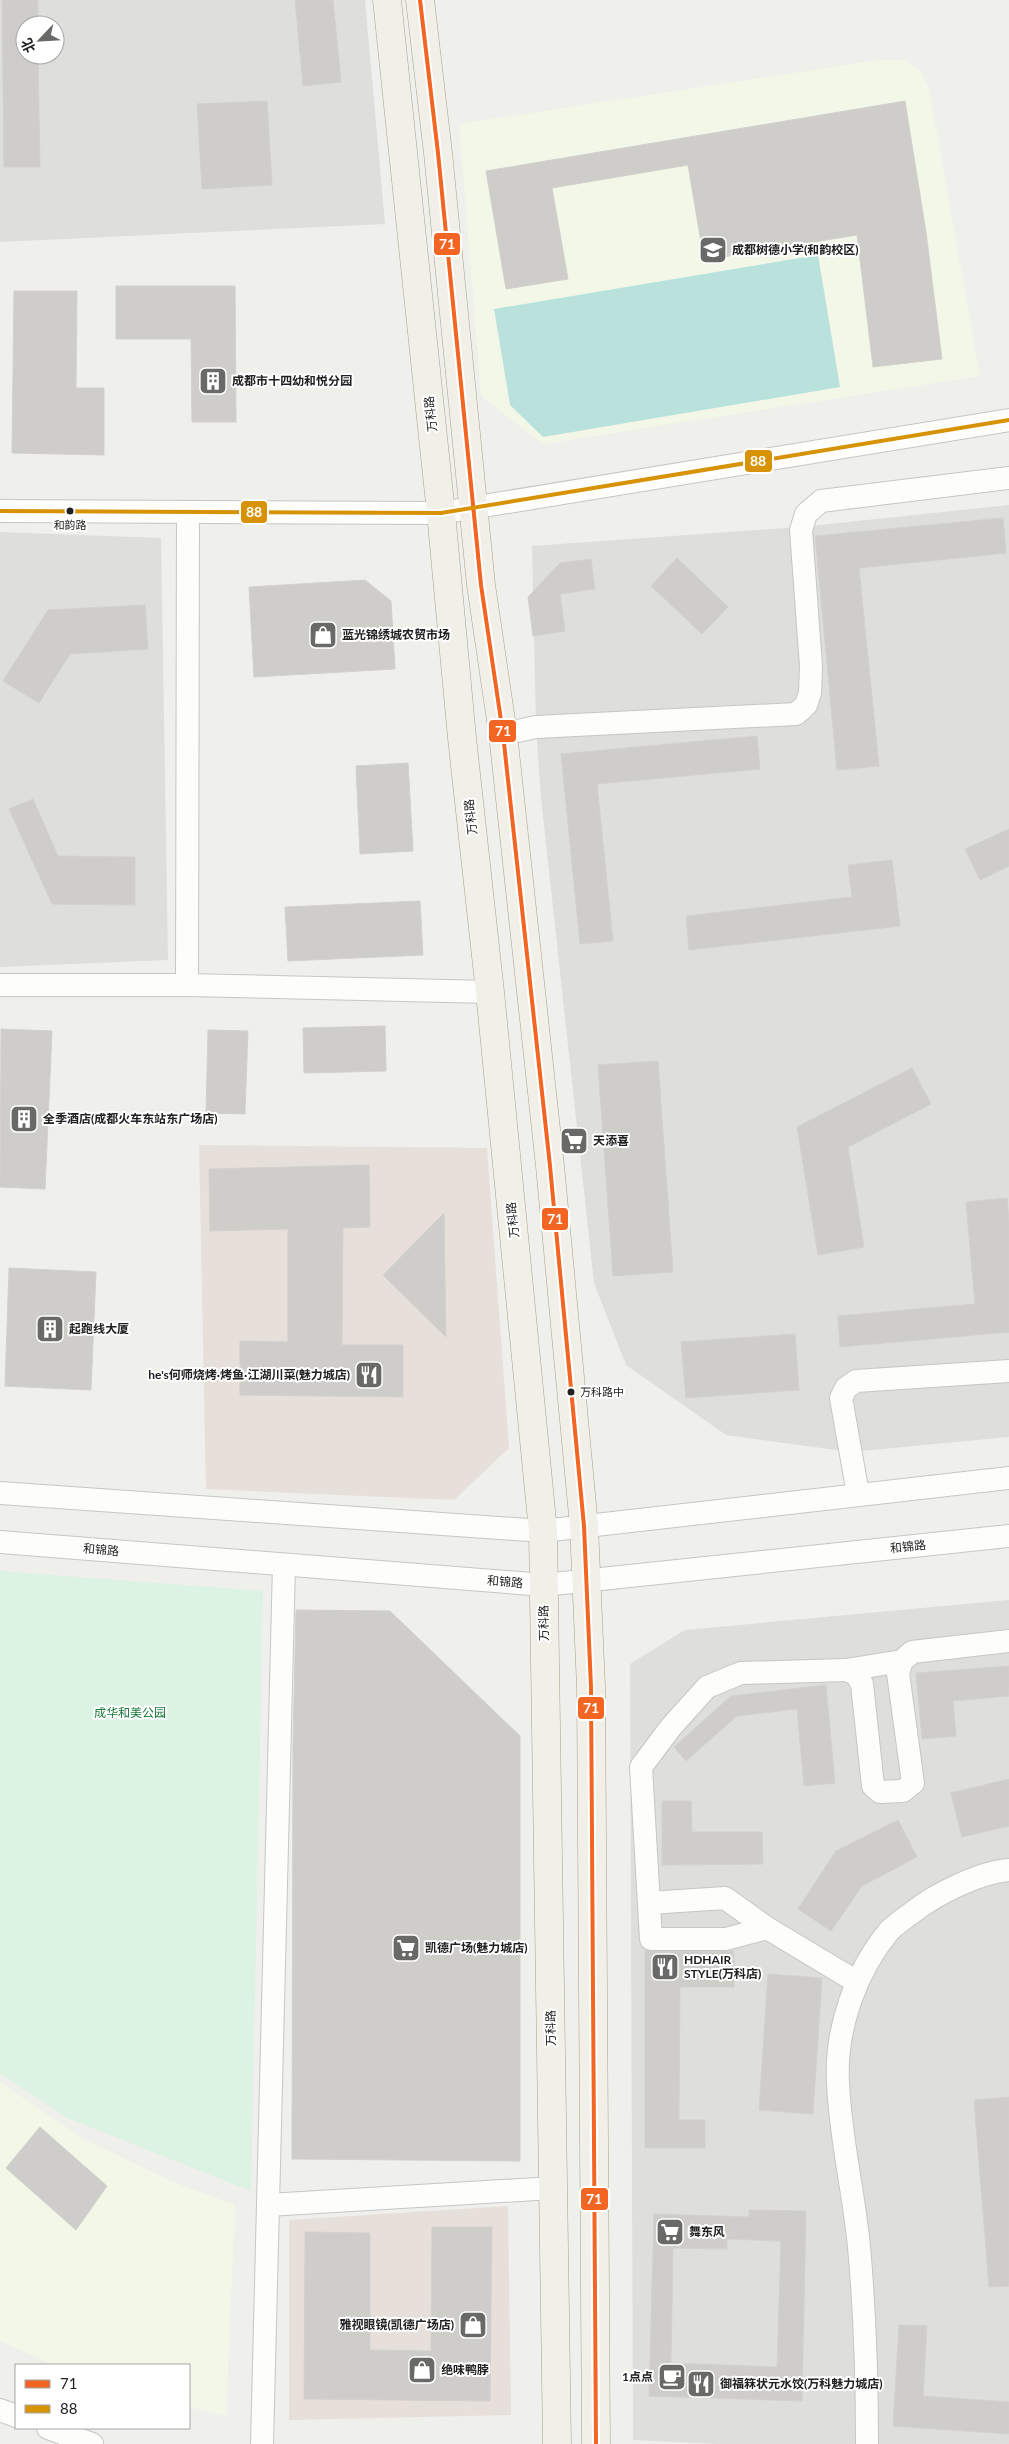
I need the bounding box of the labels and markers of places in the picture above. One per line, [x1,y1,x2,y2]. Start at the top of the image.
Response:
school or university icon: 成都树德小学(和韵校区) [698,235,728,265]
place label: 成都树德小学(和韵校区) [732,242,859,257]
building icon: 成都市十四幼和悦分园 [198,366,228,396]
place label: 成都市十四幼和悦分园 [232,373,352,388]
marker: 和韵路 [65,506,75,516]
place label: 和韵路 [54,518,87,531]
shop icon: 蓝光锦绣城农贸市场 [308,620,338,650]
place label: 蓝光锦绣城农贸市场 [342,627,450,642]
building icon: 全季酒店(成都火车东站东广场店) [9,1104,39,1134]
place label: 全季酒店(成都火车东站东广场店) [43,1111,218,1126]
supermarket icon: 天添喜 [559,1126,589,1156]
place label: 天添喜 [593,1133,629,1148]
building icon: 起跑线大厦 [35,1314,65,1344]
place label: 起跑线大厦 [69,1321,129,1336]
restaurant icon: he's何师烧烤·烤鱼·江湖川菜(魅力城店) [354,1360,384,1390]
place label: he's何师烧烤·烤鱼·江湖川菜(魅力城店) [148,1367,350,1382]
place label: 万科路中 [580,1385,624,1398]
marker: 万科路中 [566,1387,576,1397]
supermarket icon: 凯德广场(魅力城店) [391,1933,421,1963]
place label: 凯德广场(魅力城店) [425,1940,528,1955]
restaurant icon: HDHAIR STYLE(万科店) [650,1952,680,1982]
place label: HDHAIR STYLE(万科店) [684,1952,761,1981]
supermarket icon: 舞东风 [655,2217,685,2247]
place label: 舞东风 [689,2224,725,2239]
shop icon: 雅视眼镜(凯德广场店) [458,2310,488,2340]
place label: 雅视眼镜(凯德广场店) [339,2317,454,2332]
shop icon: 绝味鸭脖 [407,2355,437,2385]
place label: 绝味鸭脖 [441,2362,489,2377]
cafe icon: 1点点 [657,2362,687,2392]
place label: 1点点 [622,2369,653,2384]
restaurant icon: 御福箖状元水饺(万科魅力城店) [686,2369,716,2399]
place label: 御福箖状元水饺(万科魅力城店) [720,2376,883,2391]

